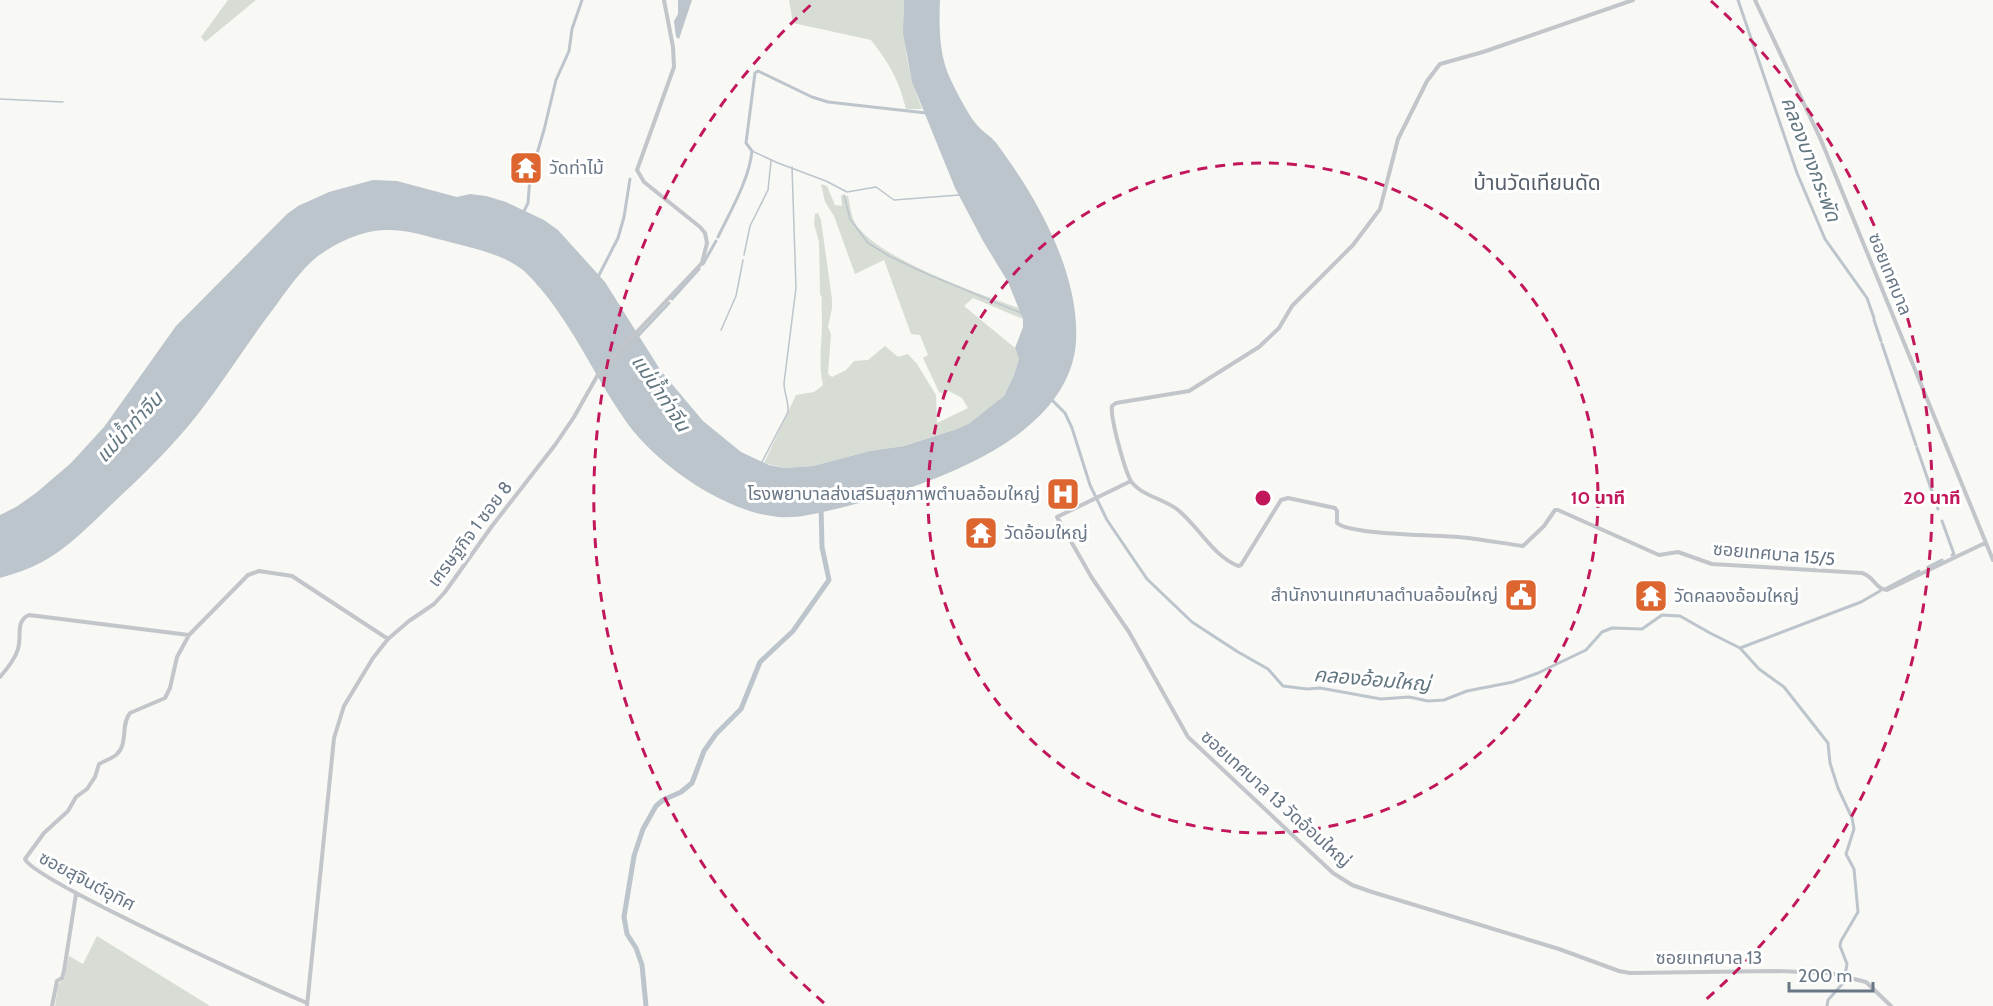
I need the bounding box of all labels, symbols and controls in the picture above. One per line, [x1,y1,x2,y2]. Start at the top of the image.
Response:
water label: คลองบางกระพัด [1776,93,1846,225]
temple icon: วัดท่าไม้ [508,150,544,186]
place label: วัดท่าไม้ [549,157,604,179]
district label: บ้านวัดเทียนดัด [1473,170,1601,195]
street label: ซอยเทศบาล [1863,230,1917,318]
water label: แม่น้ำท่าจีน [627,349,698,437]
water label: แม่น้ำท่าจีน [89,384,169,467]
hospital icon: โรงพยาบาลส่งเสริมสุขภาพตำบลอ้อมใหญ่ [1045,476,1081,512]
street label: เศรษฐกิจ 1 ซอย 8 [423,477,517,591]
place label: โรงพยาบาลส่งเสริมสุขภาพตำบลอ้อมใหญ่ [747,483,1040,505]
text: 10 นาที [1571,487,1625,509]
text: 20 นาที [1903,487,1961,509]
centre of rings [1253,488,1273,508]
temple icon: วัดอ้อมใหญ่ [963,515,999,551]
place label: วัดอ้อมใหญ่ [1004,522,1088,544]
street label: ซอยเทศบาล 15/5 [1712,538,1836,570]
public building icon: สำนักงานเทศบาลตำบลอ้อมใหญ่ [1503,577,1539,613]
temple icon: วัดคลองอ้อมใหญ่ [1633,578,1669,614]
place label: สำนักงานเทศบาลตำบลอ้อมใหญ่ [1271,584,1498,606]
place label: วัดคลองอ้อมใหญ่ [1674,585,1799,607]
water label: คลองอ้อมใหญ่ [1313,662,1434,696]
street label: ซอยเทศบาล 13 วัดอ้อมใหญ่ [1196,726,1356,872]
street label: ซอยสุจินต์อุทิศ [35,846,139,916]
street label: ซอยเทศบาล 13 [1656,947,1762,969]
scale bar [1789,955,1873,993]
text: 200 m [1798,965,1852,987]

